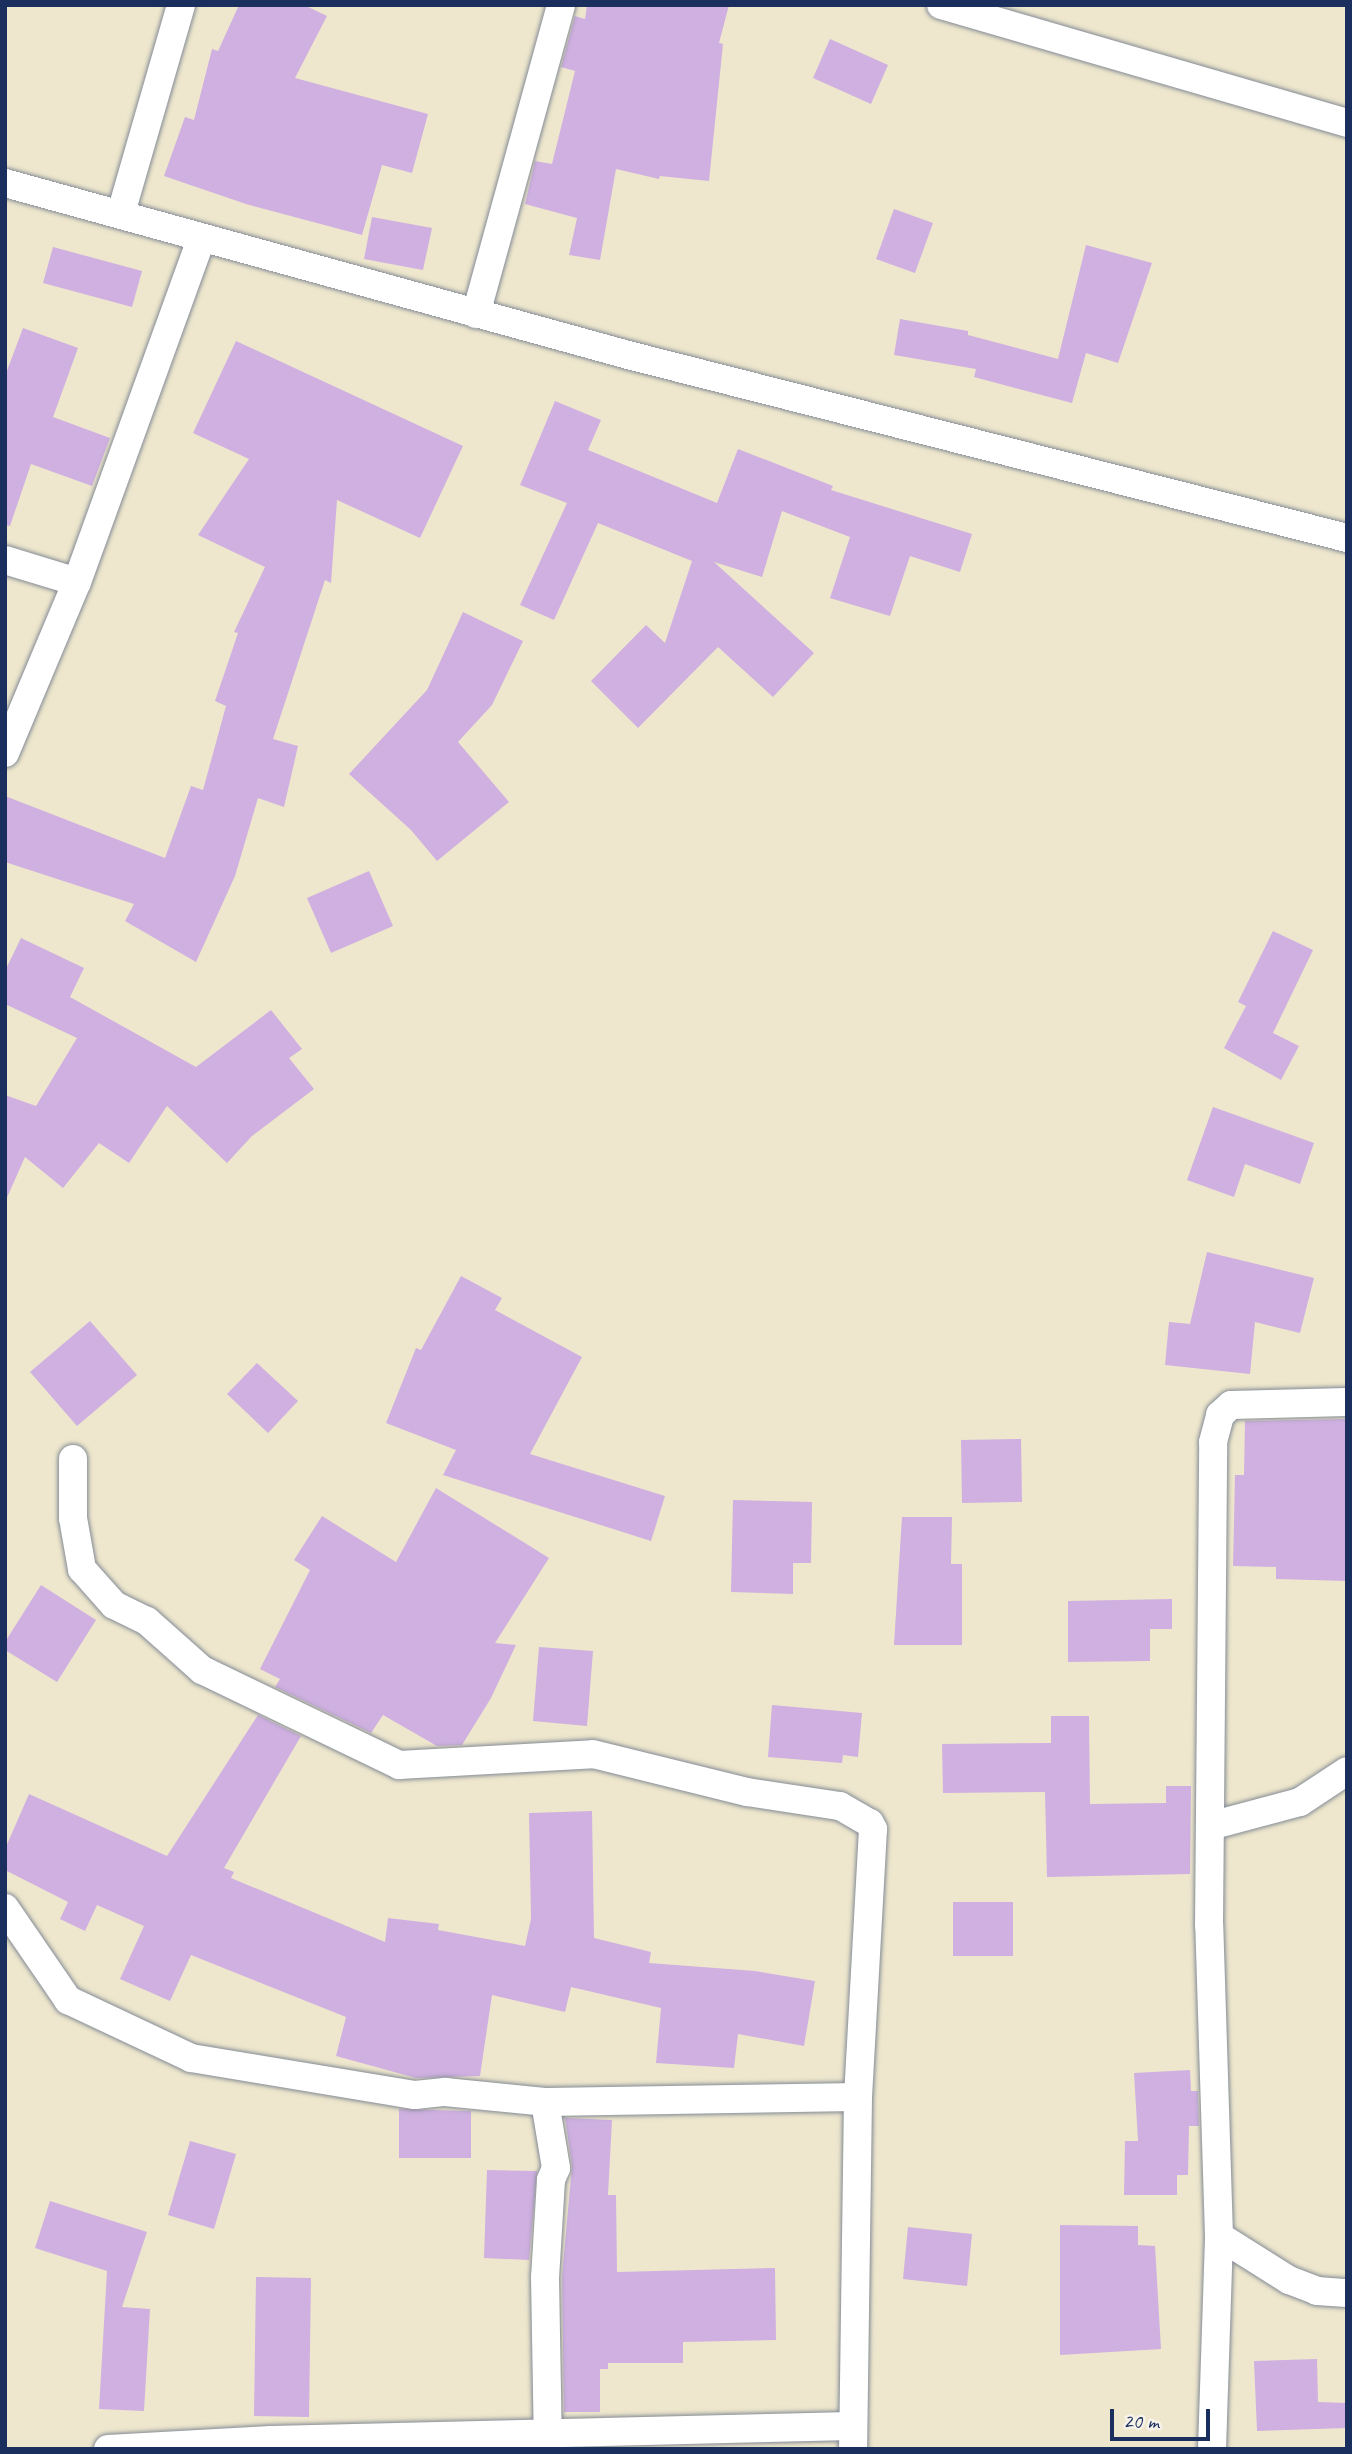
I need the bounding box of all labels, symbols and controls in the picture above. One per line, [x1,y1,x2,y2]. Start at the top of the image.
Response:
scale bar [1114,2394,1214,2438]
text: 20 m [1123,2408,1159,2434]

